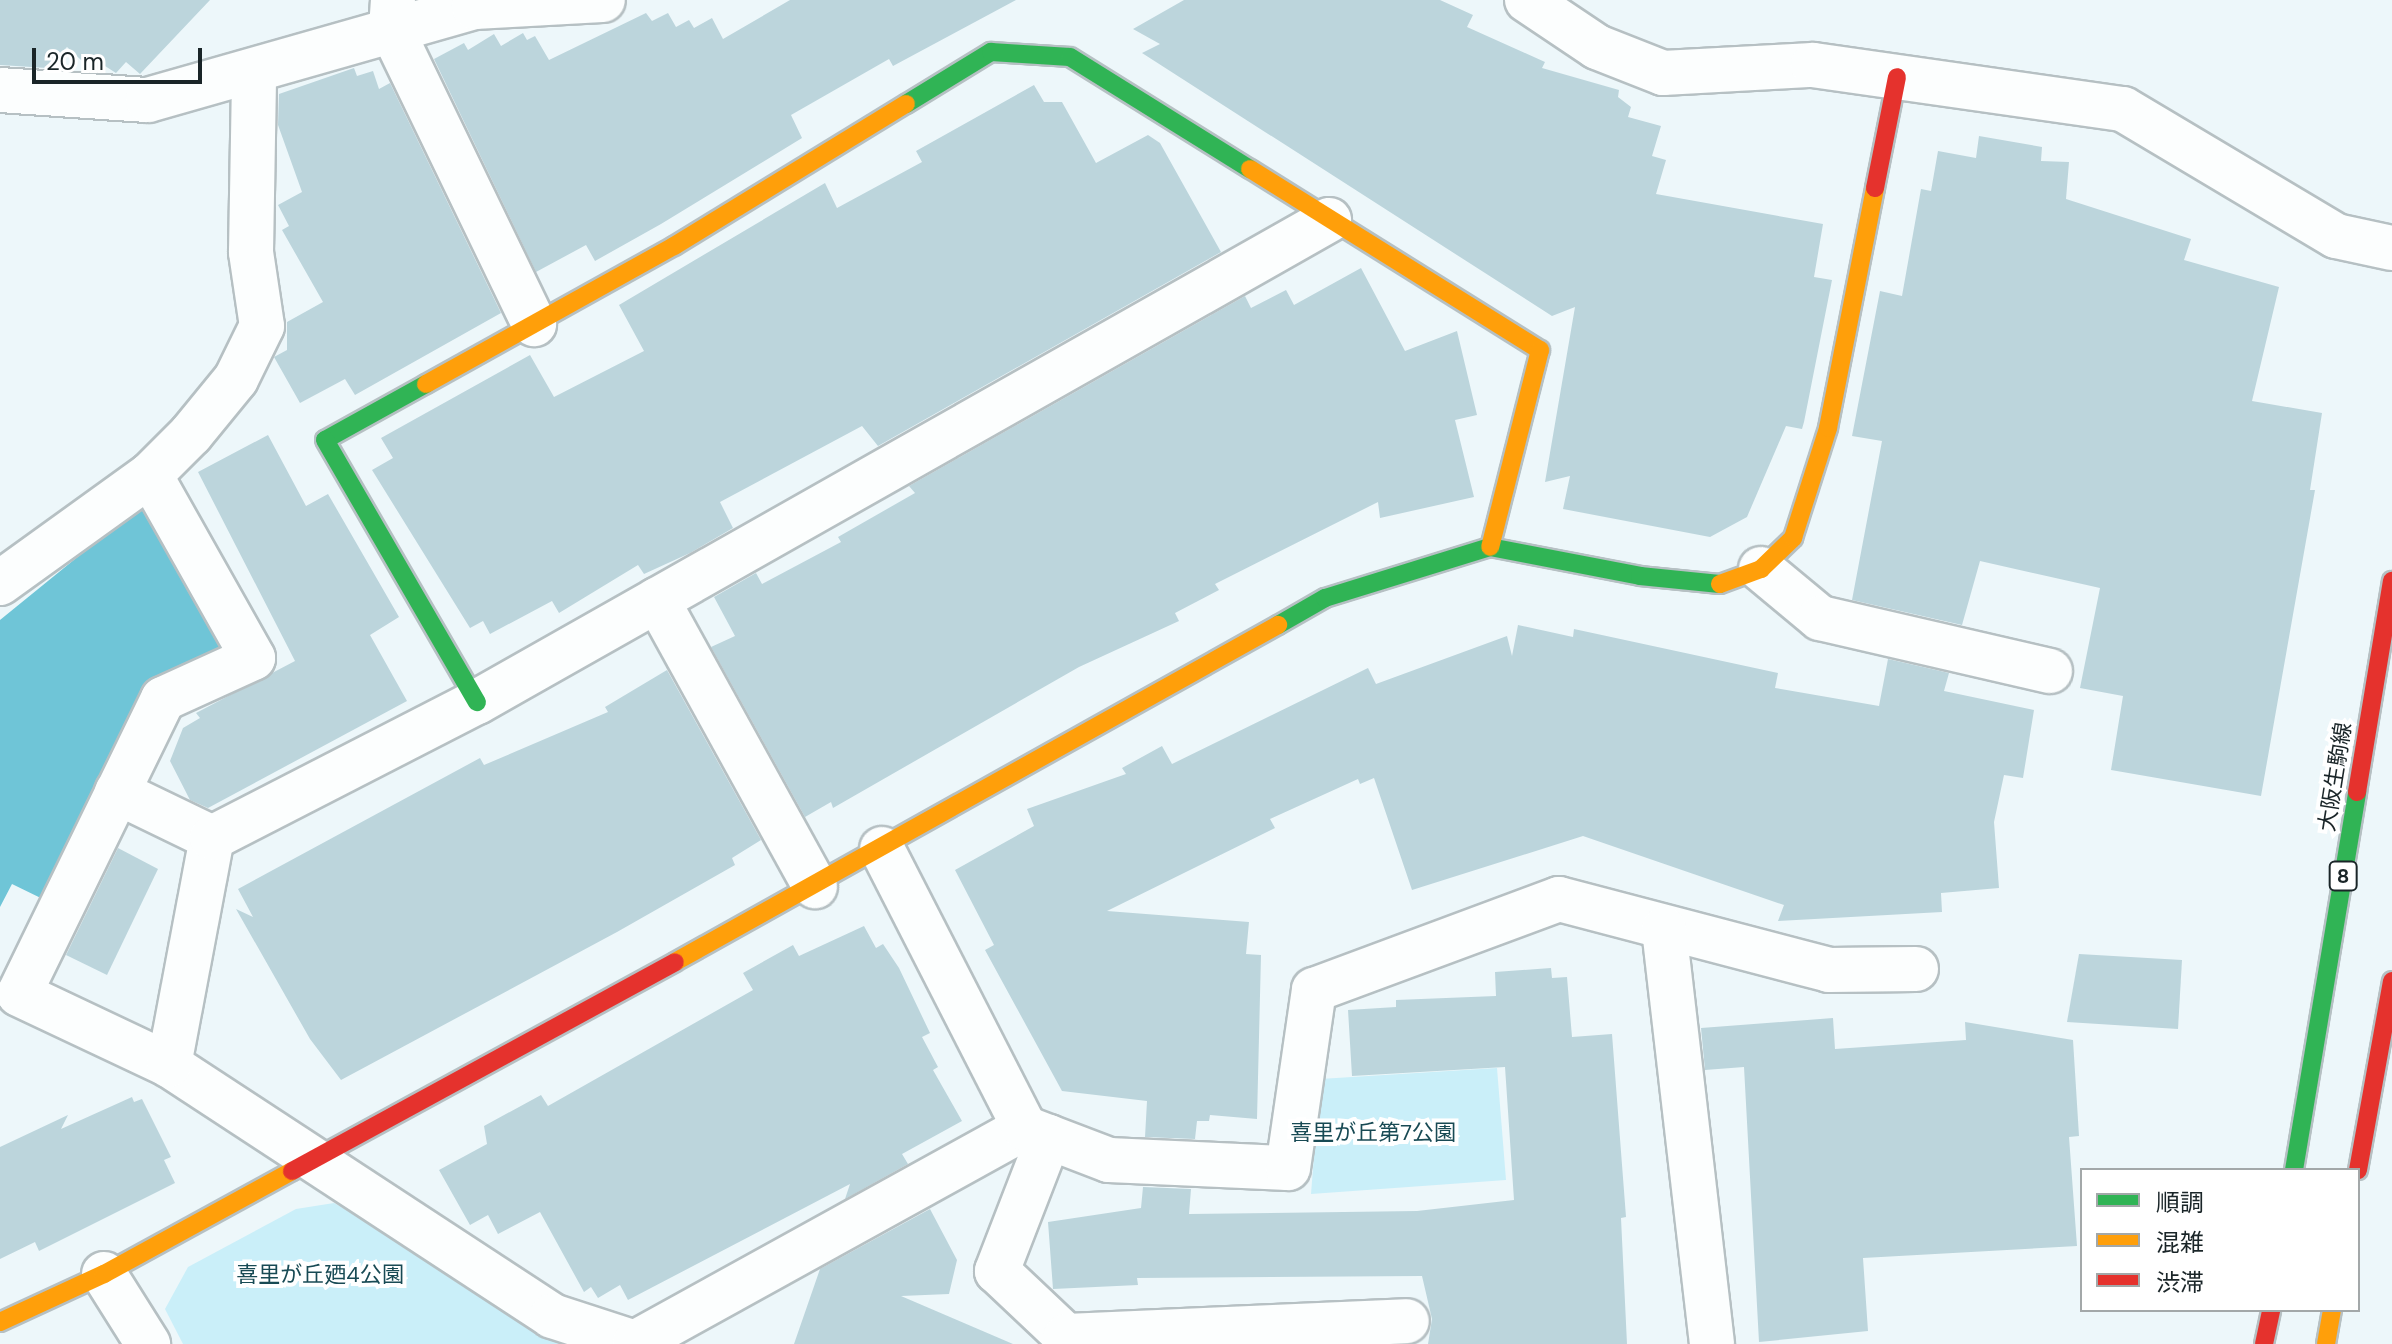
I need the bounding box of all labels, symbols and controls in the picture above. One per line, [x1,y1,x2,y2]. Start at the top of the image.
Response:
scale bar [36,32,206,82]
text: 20 m [46,46,104,77]
street label: 大阪生駒線 [2313,721,2357,833]
road number: 8 [2327,860,2359,892]
park label: 喜里が丘第7公園 [1290,1120,1456,1146]
legend [2080,1168,2360,1312]
text: 順調 [2156,1187,2204,1218]
text: 混雑 [2156,1227,2204,1258]
park label: 喜里が丘廼4公園 [236,1262,404,1288]
text: 渋滞 [2156,1267,2204,1298]

